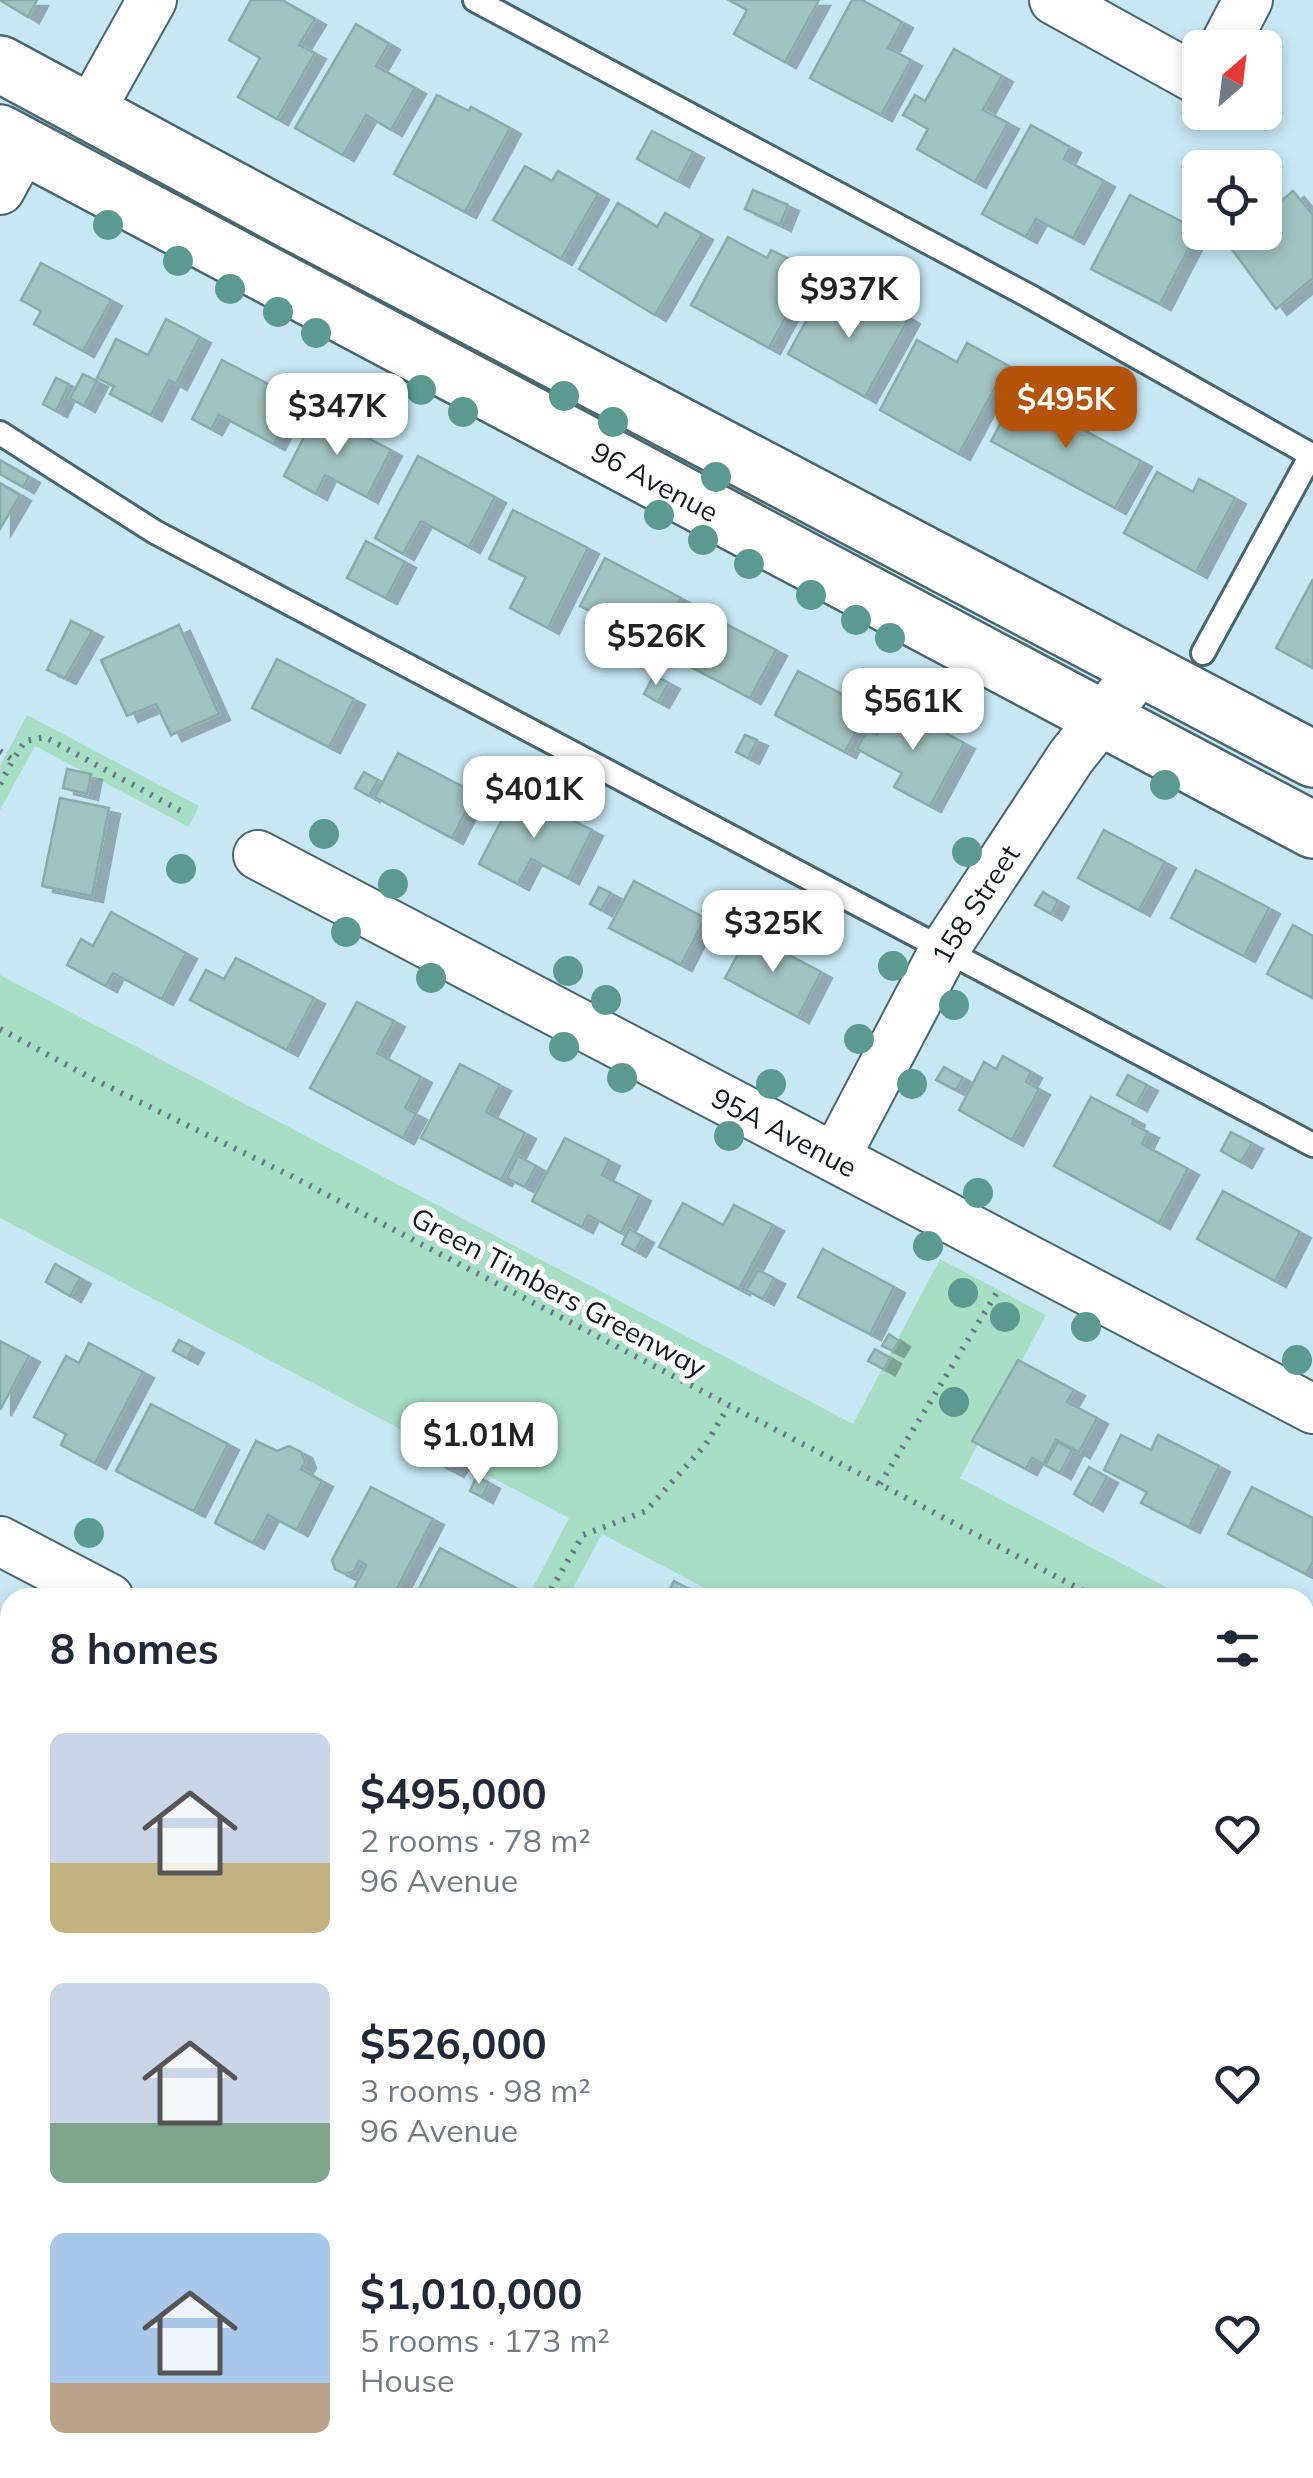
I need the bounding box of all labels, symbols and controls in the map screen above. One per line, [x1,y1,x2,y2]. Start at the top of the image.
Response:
north arrow [1182,30,1282,130]
map controls [1182,30,1282,250]
button: locate [1182,150,1282,250]
pin: $937K [779,256,919,341]
text: $937K [800,268,898,308]
pin: $495K [996,366,1136,451]
pin: $347K [267,373,407,458]
text: $495K [1017,378,1115,418]
text: $347K [288,385,386,425]
street label: 96 Avenue [586,433,725,529]
pin: $526K [586,603,726,688]
text: $526K [607,615,705,655]
pin: $561K [843,668,983,753]
text: $561K [864,680,962,720]
pin: $401K [464,756,604,841]
text: $401K [485,768,583,808]
street label: 158 Street [923,837,1026,969]
pin: $325K [703,890,843,975]
text: $325K [724,902,822,942]
street label: 95A Avenue [706,1079,863,1184]
street label: Green Timbers Greenway [406,1199,712,1385]
pin: $1.01M [398,1402,560,1487]
text: $1.01M [423,1414,535,1454]
icon: filters [1210,1621,1265,1676]
text: 8 homes [50,1622,219,1675]
text: $495,000 [360,1767,547,1820]
icon: home [130,1773,250,1893]
icon: heart [1210,1806,1265,1861]
text: 2 rooms · 78 m² [360,1820,591,1860]
text: 96 Avenue [360,1860,518,1900]
text: $526,000 [360,2017,547,2070]
icon: home [130,2023,250,2143]
icon: heart [1210,2056,1265,2111]
text: 3 rooms · 98 m² [360,2070,591,2110]
text: 96 Avenue [360,2110,518,2150]
text: $1,010,000 [360,2267,582,2320]
icon: home [130,2273,250,2393]
icon: heart [1210,2306,1265,2361]
text: 5 rooms · 173 m² [360,2320,610,2360]
text: House [360,2360,455,2400]

